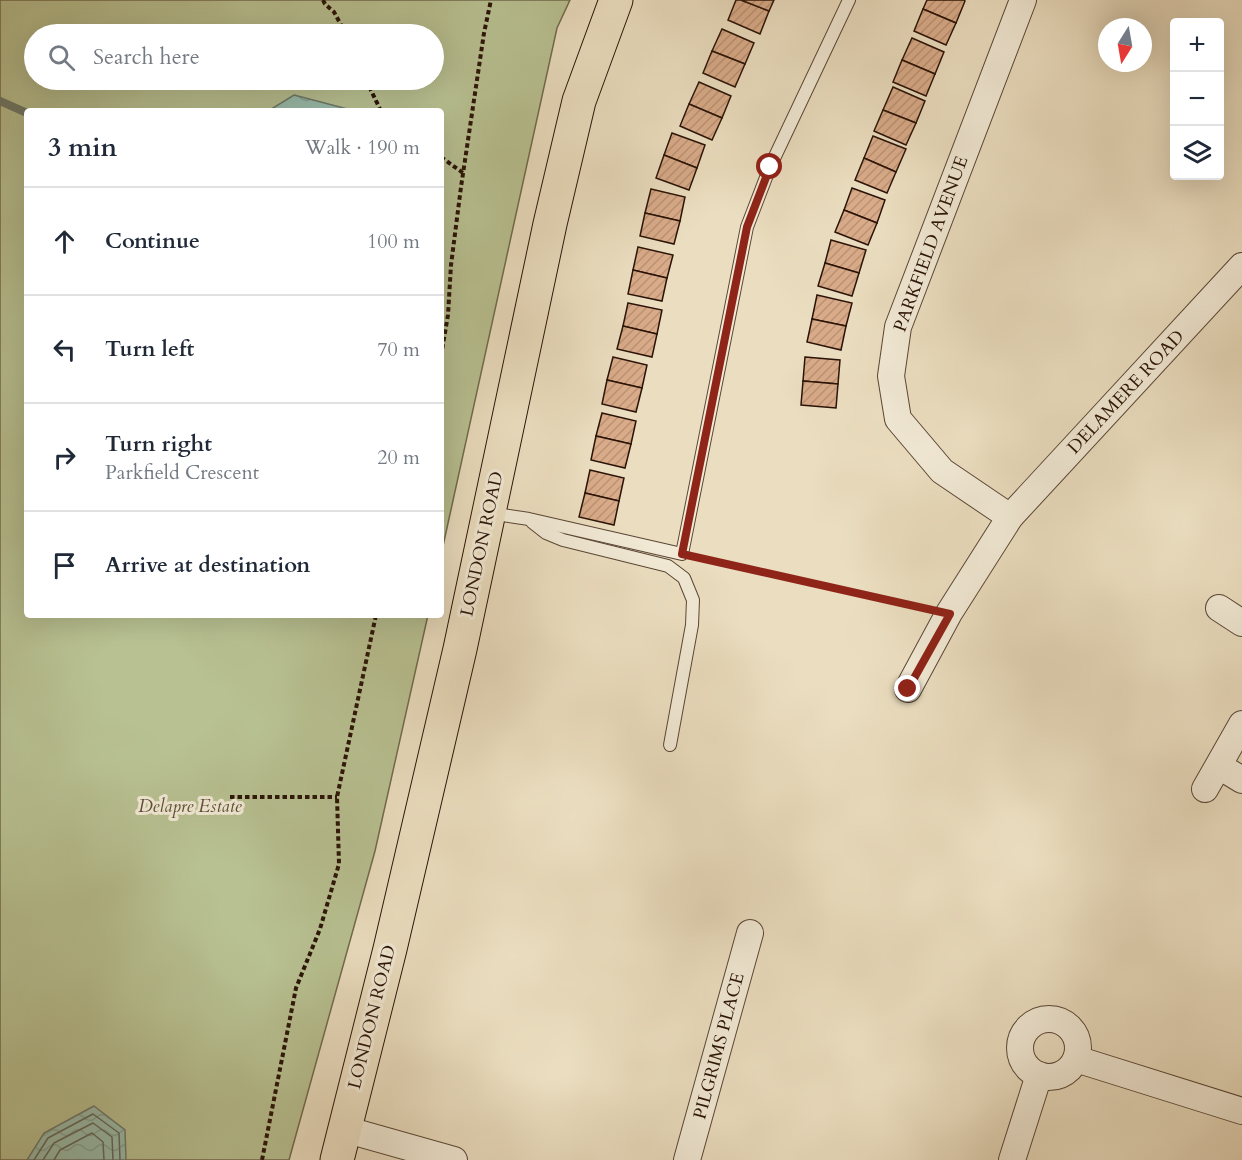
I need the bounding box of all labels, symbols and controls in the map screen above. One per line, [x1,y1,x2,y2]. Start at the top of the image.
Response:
north arrow [1098,18,1152,72]
map controls [1170,18,1224,180]
button: + [1170,18,1224,72]
search box [24,24,444,90]
icon: search [45,41,78,74]
text: Search here [93,42,200,72]
button: − [1170,72,1224,126]
button: layers [1170,126,1224,180]
text: 3 min [48,130,117,165]
text: Walk · 190 m [305,134,420,161]
route start [756,153,782,179]
street label: PARKFIELD AVENUE [888,153,974,335]
icon: ahead [48,225,81,258]
text: Continue [105,226,200,256]
text: 100 m [367,228,420,255]
street label: DELAMERE ROAD [1062,324,1190,460]
icon: left [48,333,81,366]
text: Turn left [105,334,194,364]
text: 70 m [377,336,420,363]
text: Turn right [105,429,212,459]
icon: right [48,441,81,474]
text: 20 m [377,444,420,471]
text: Parkfield Crescent [105,459,259,486]
street label: LONDON ROAD [454,469,510,619]
icon: arrive [48,549,81,582]
text: Arrive at destination [105,550,310,580]
route end [894,675,920,701]
park label: Delapre Estate [138,794,243,819]
street label: LONDON ROAD [342,942,402,1092]
street label: PILGRIMS PLACE [687,970,751,1122]

